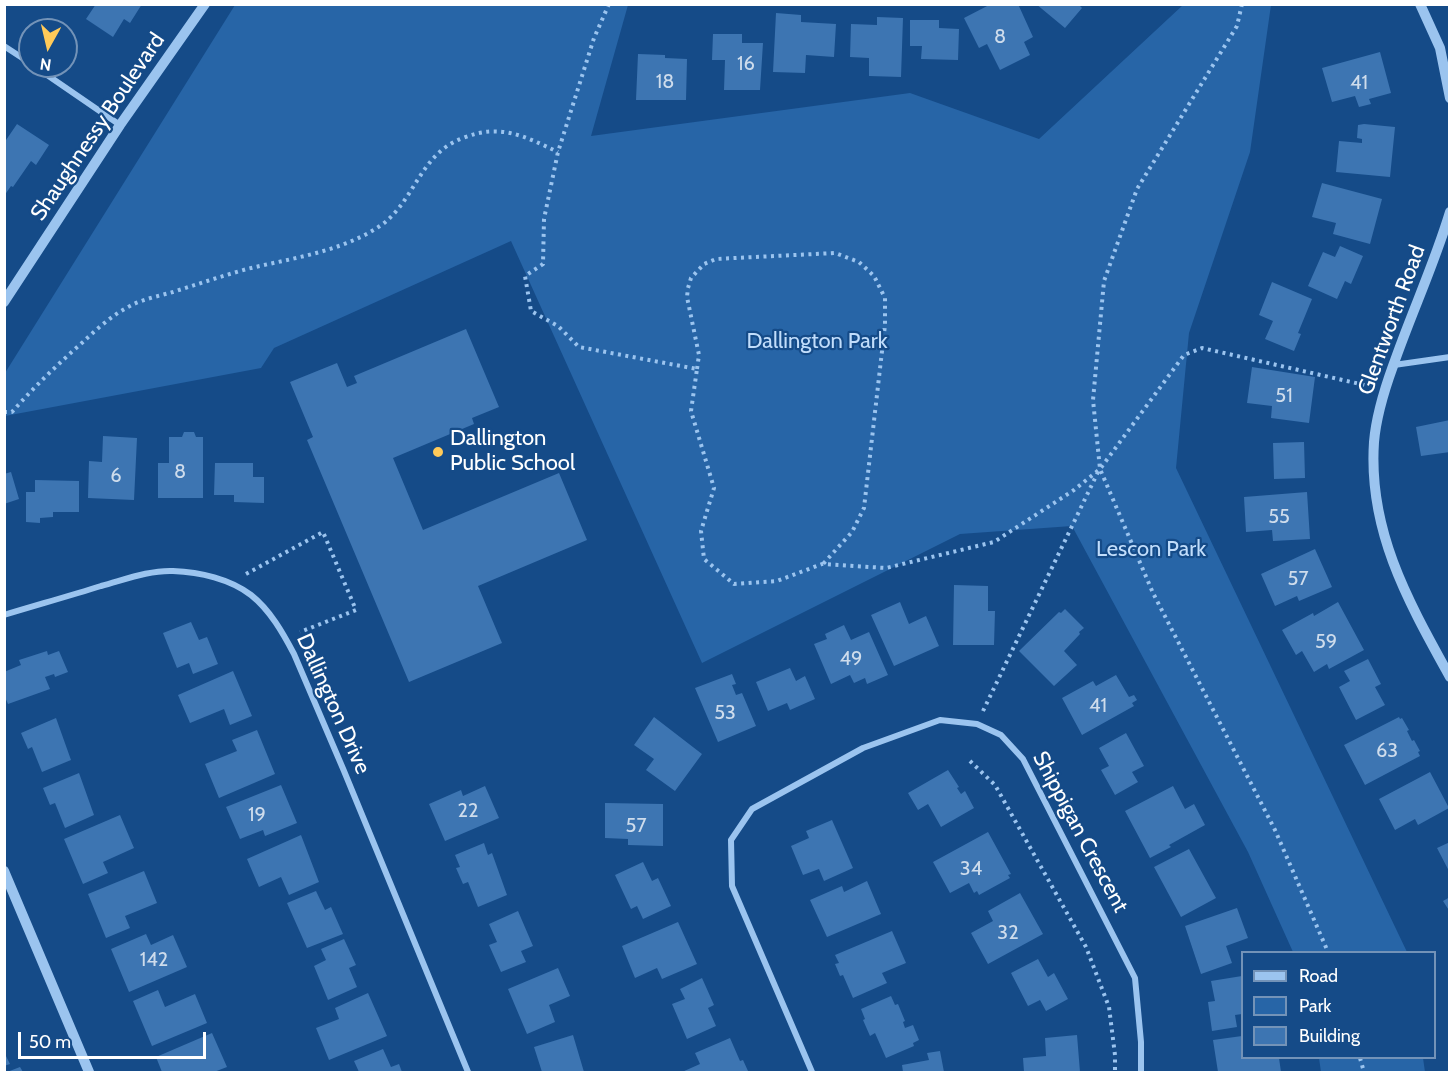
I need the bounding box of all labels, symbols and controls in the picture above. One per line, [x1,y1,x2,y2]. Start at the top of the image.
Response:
north arrow [18,18,78,78]
house number: 8 [994,25,1006,49]
street label: Shaughnessy Boulevard [25,28,171,226]
house number: 16 [737,52,755,76]
text: N [39,54,53,75]
house number: 18 [656,70,674,94]
house number: 41 [1350,71,1368,95]
street label: Glentworth Road [1353,242,1431,398]
park label: Dallington Park [747,329,887,355]
house number: 51 [1275,384,1293,408]
place label: Dallington Public School [450,426,575,478]
marker: Dallington Public School [431,445,445,459]
house number: 8 [174,460,186,484]
house number: 6 [110,464,122,488]
house number: 55 [1268,505,1290,529]
park label: Lescon Park [1096,537,1206,563]
house number: 57 [1288,567,1308,591]
street label: Dallington Drive [290,630,376,778]
house number: 59 [1315,630,1337,654]
house number: 49 [840,647,862,671]
house number: 41 [1089,694,1107,718]
house number: 53 [714,701,736,725]
house number: 63 [1376,739,1398,763]
street label: Shippigan Crescent [1026,747,1134,917]
house number: 22 [458,799,478,823]
house number: 19 [248,803,266,827]
house number: 57 [626,814,646,838]
house number: 34 [960,857,982,881]
house number: 32 [997,921,1019,945]
house number: 142 [140,948,168,972]
legend [1241,951,1436,1059]
text: Road [1299,965,1338,987]
text: Park [1299,995,1331,1017]
scale bar [21,1020,208,1058]
text: Building [1299,1025,1360,1047]
text: 50 m [29,1031,71,1053]

